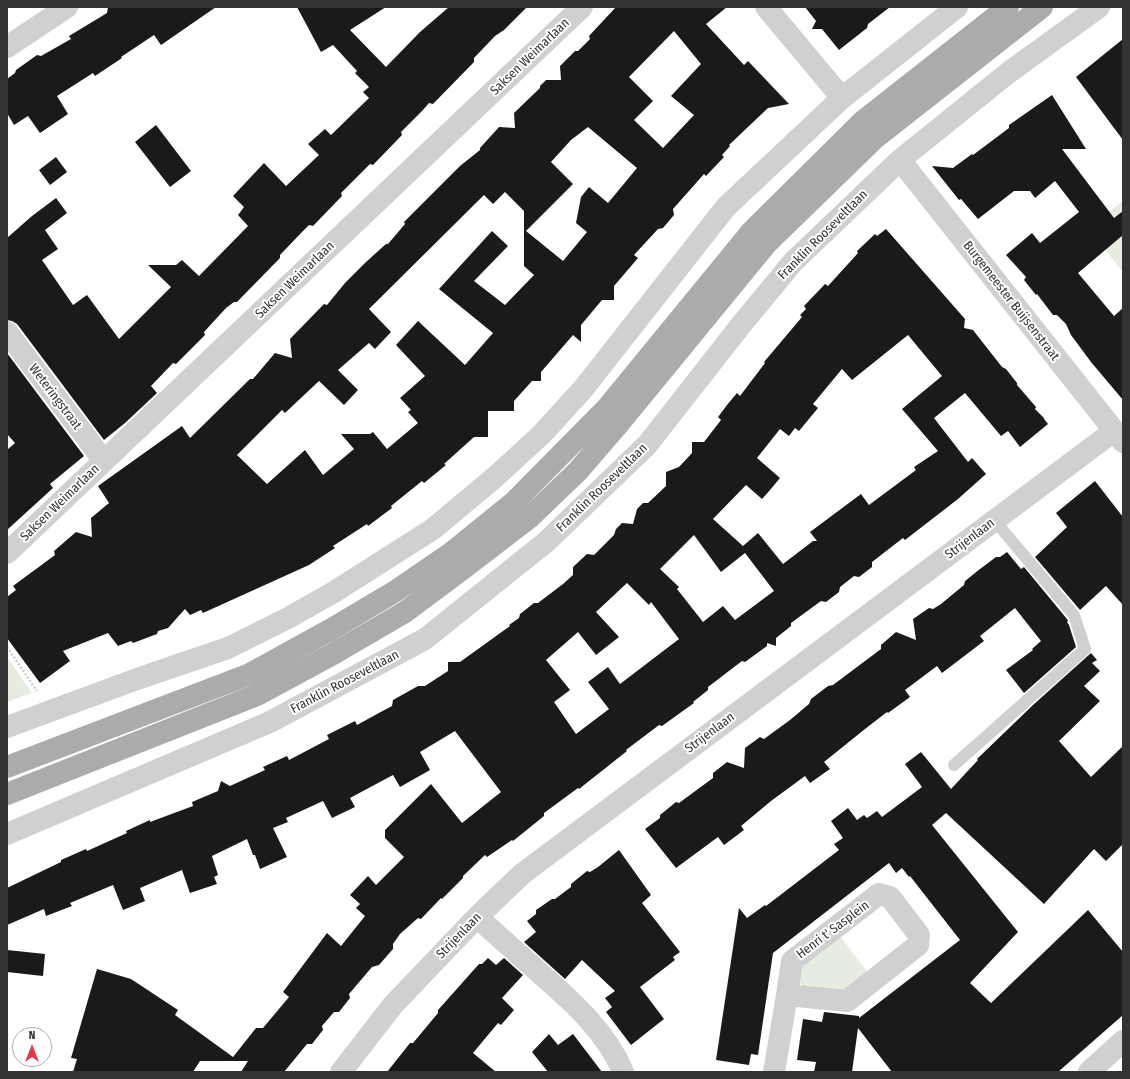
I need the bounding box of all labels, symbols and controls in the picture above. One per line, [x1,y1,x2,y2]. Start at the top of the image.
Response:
street label: Saksen Weimarlaan [487,15,573,99]
street label: Franklin Rooseveltlaan [775,187,871,283]
street label: Saksen Weimarlaan [252,238,338,322]
street label: Burgemeester Buijsenstraat [960,238,1062,364]
street label: Weteringstraat [25,361,85,433]
street label: Franklin Rooseveltlaan [553,441,651,535]
street label: Saksen Weimarlaan [17,461,103,545]
street label: Strijenlaan [942,515,998,563]
street label: Franklin Rooseveltlaan [288,647,402,717]
street label: Strijenlaan [682,709,738,757]
street label: Henri t' Sasplein [794,898,872,962]
street label: Strijenlaan [433,910,485,962]
north arrow [12,1027,52,1067]
text: N [29,1029,35,1042]

